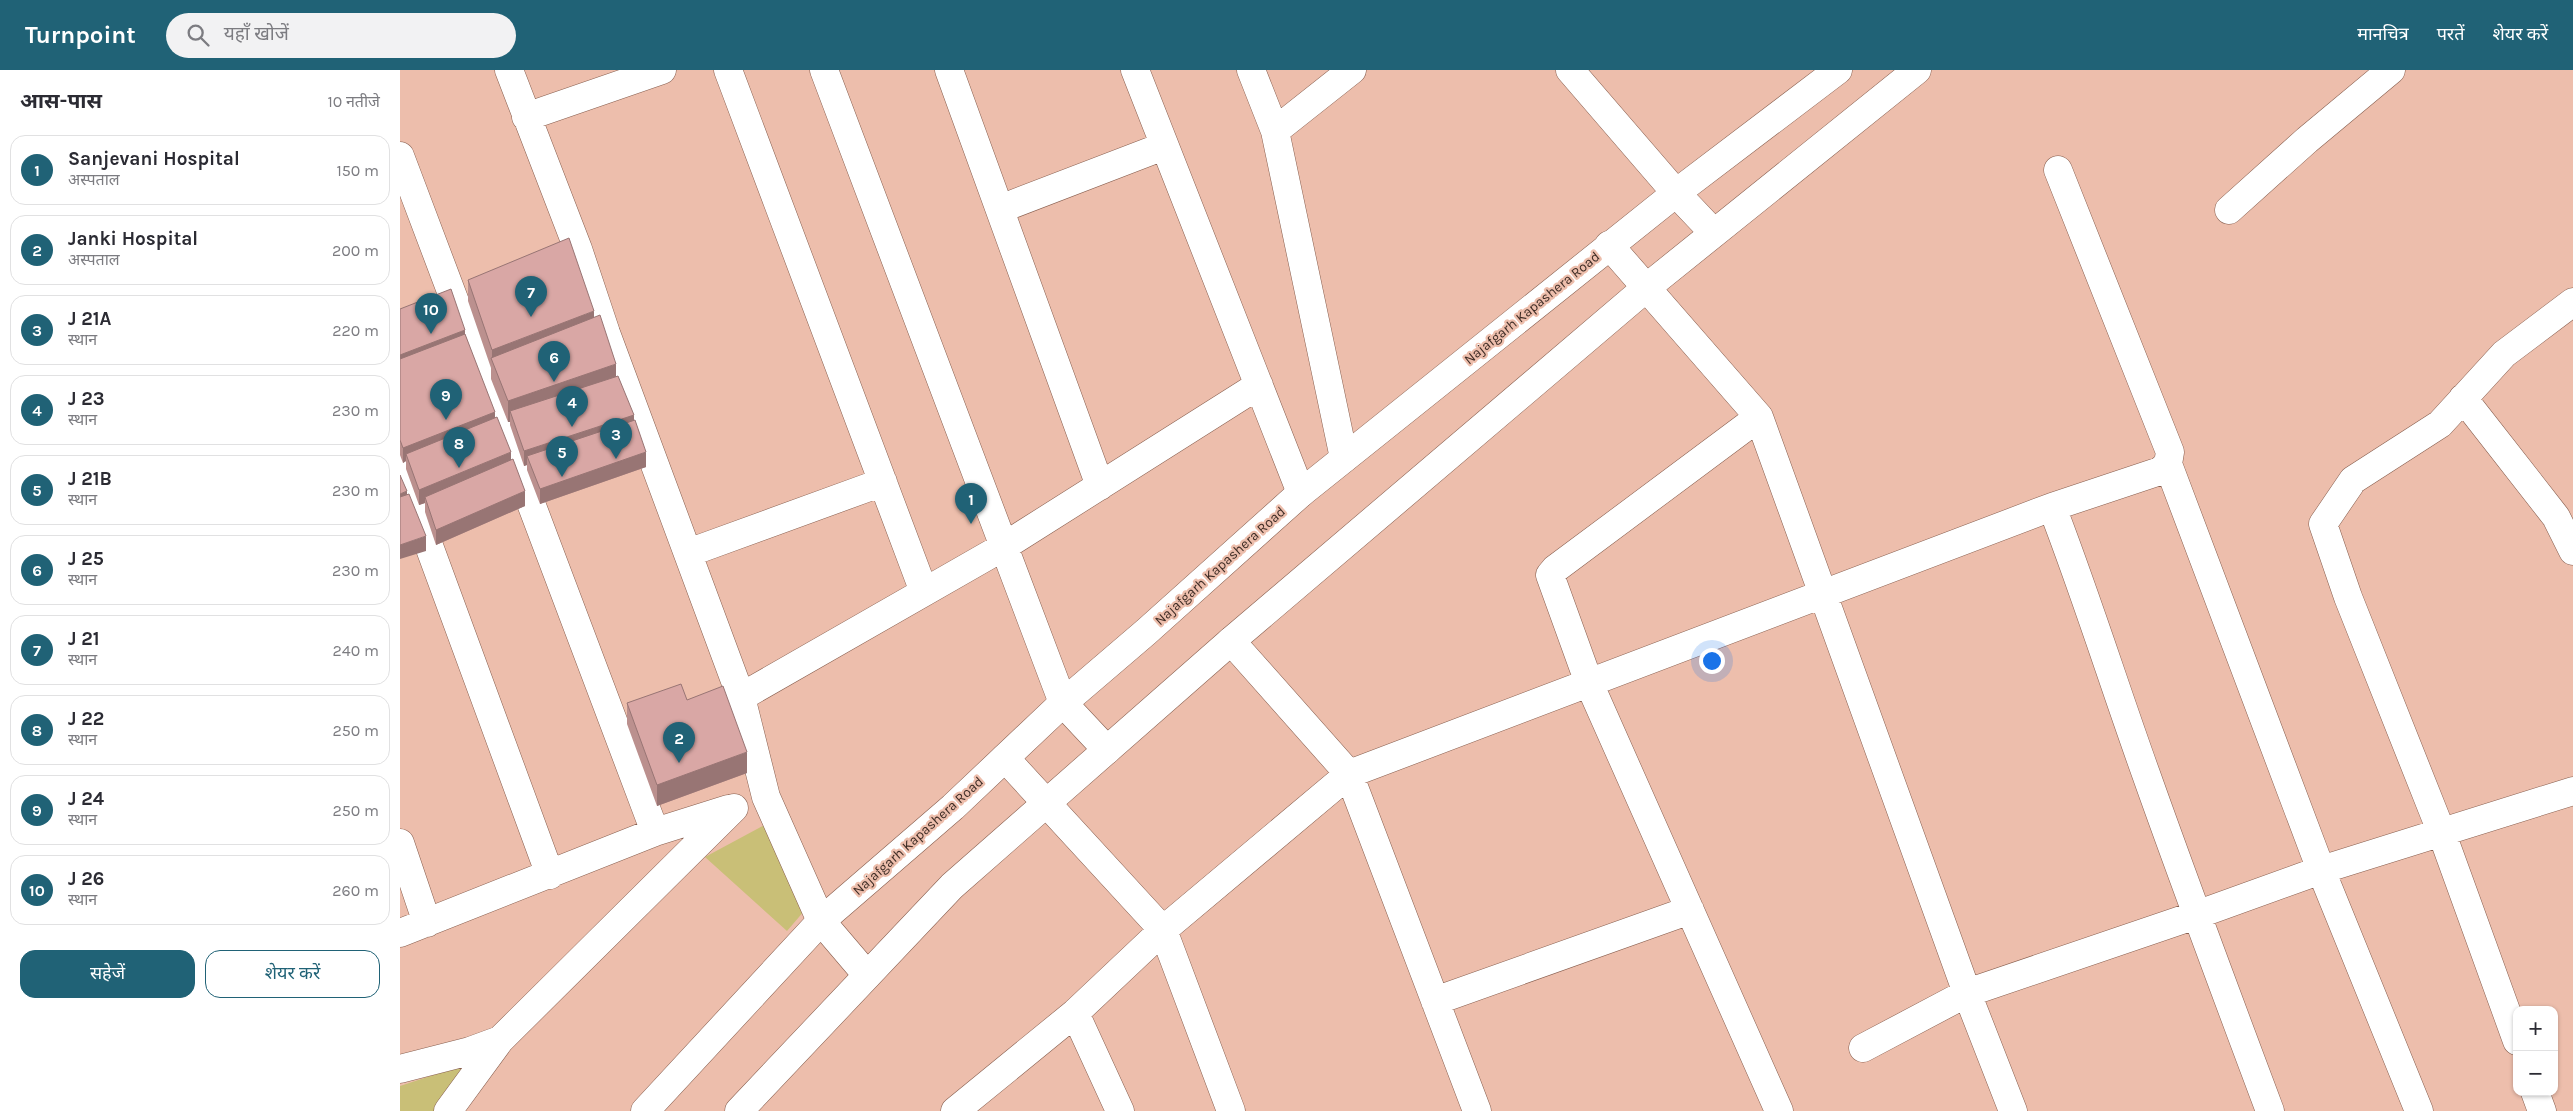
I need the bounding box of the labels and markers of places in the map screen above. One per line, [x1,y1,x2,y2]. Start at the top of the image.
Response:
pin: 7 [515,276,547,317]
pin: 10 [415,293,447,334]
pin: 6 [538,341,570,382]
pin: 9 [430,379,462,420]
pin: 4 [556,386,588,427]
pin: 3 [600,418,632,459]
pin: 8 [443,427,475,468]
pin: 5 [546,436,578,477]
pin: 1 [955,483,987,524]
pin: 2 [663,722,695,763]

